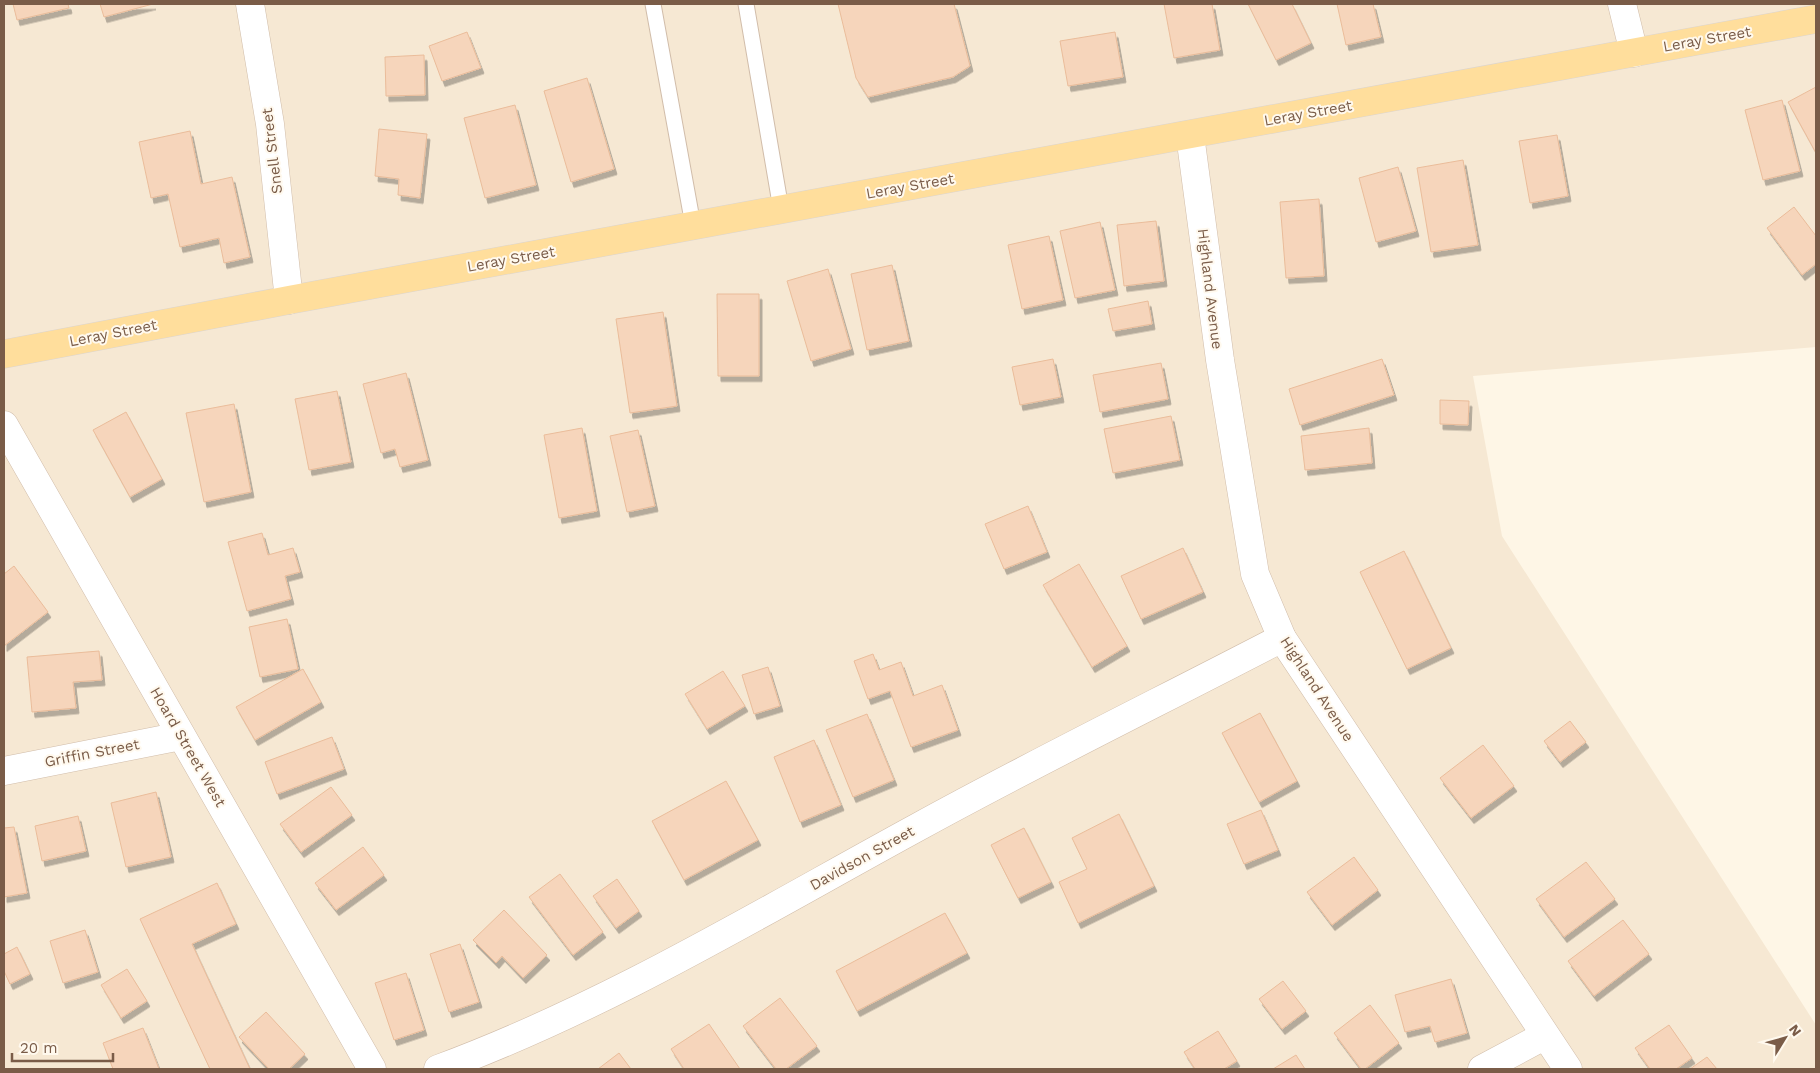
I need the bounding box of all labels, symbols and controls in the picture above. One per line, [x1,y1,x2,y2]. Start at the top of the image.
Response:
street label: Leray Street [1662,22,1753,56]
street label: Leray Street [1263,96,1354,130]
street label: Snell Street [258,106,286,195]
street label: Leray Street [865,169,956,203]
street label: Highland Avenue [1194,228,1226,350]
street label: Leray Street [466,242,557,276]
street label: Leray Street [68,316,159,350]
street label: Highland Avenue [1276,633,1358,745]
street label: Hoard Street West [146,684,230,811]
street label: Griffin Street [43,735,142,771]
street label: Davidson Street [807,821,918,894]
north arrow [1760,1013,1810,1063]
text: N [1786,1021,1805,1039]
scale bar [12,1030,114,1062]
text: 20 m [20,1039,58,1057]

